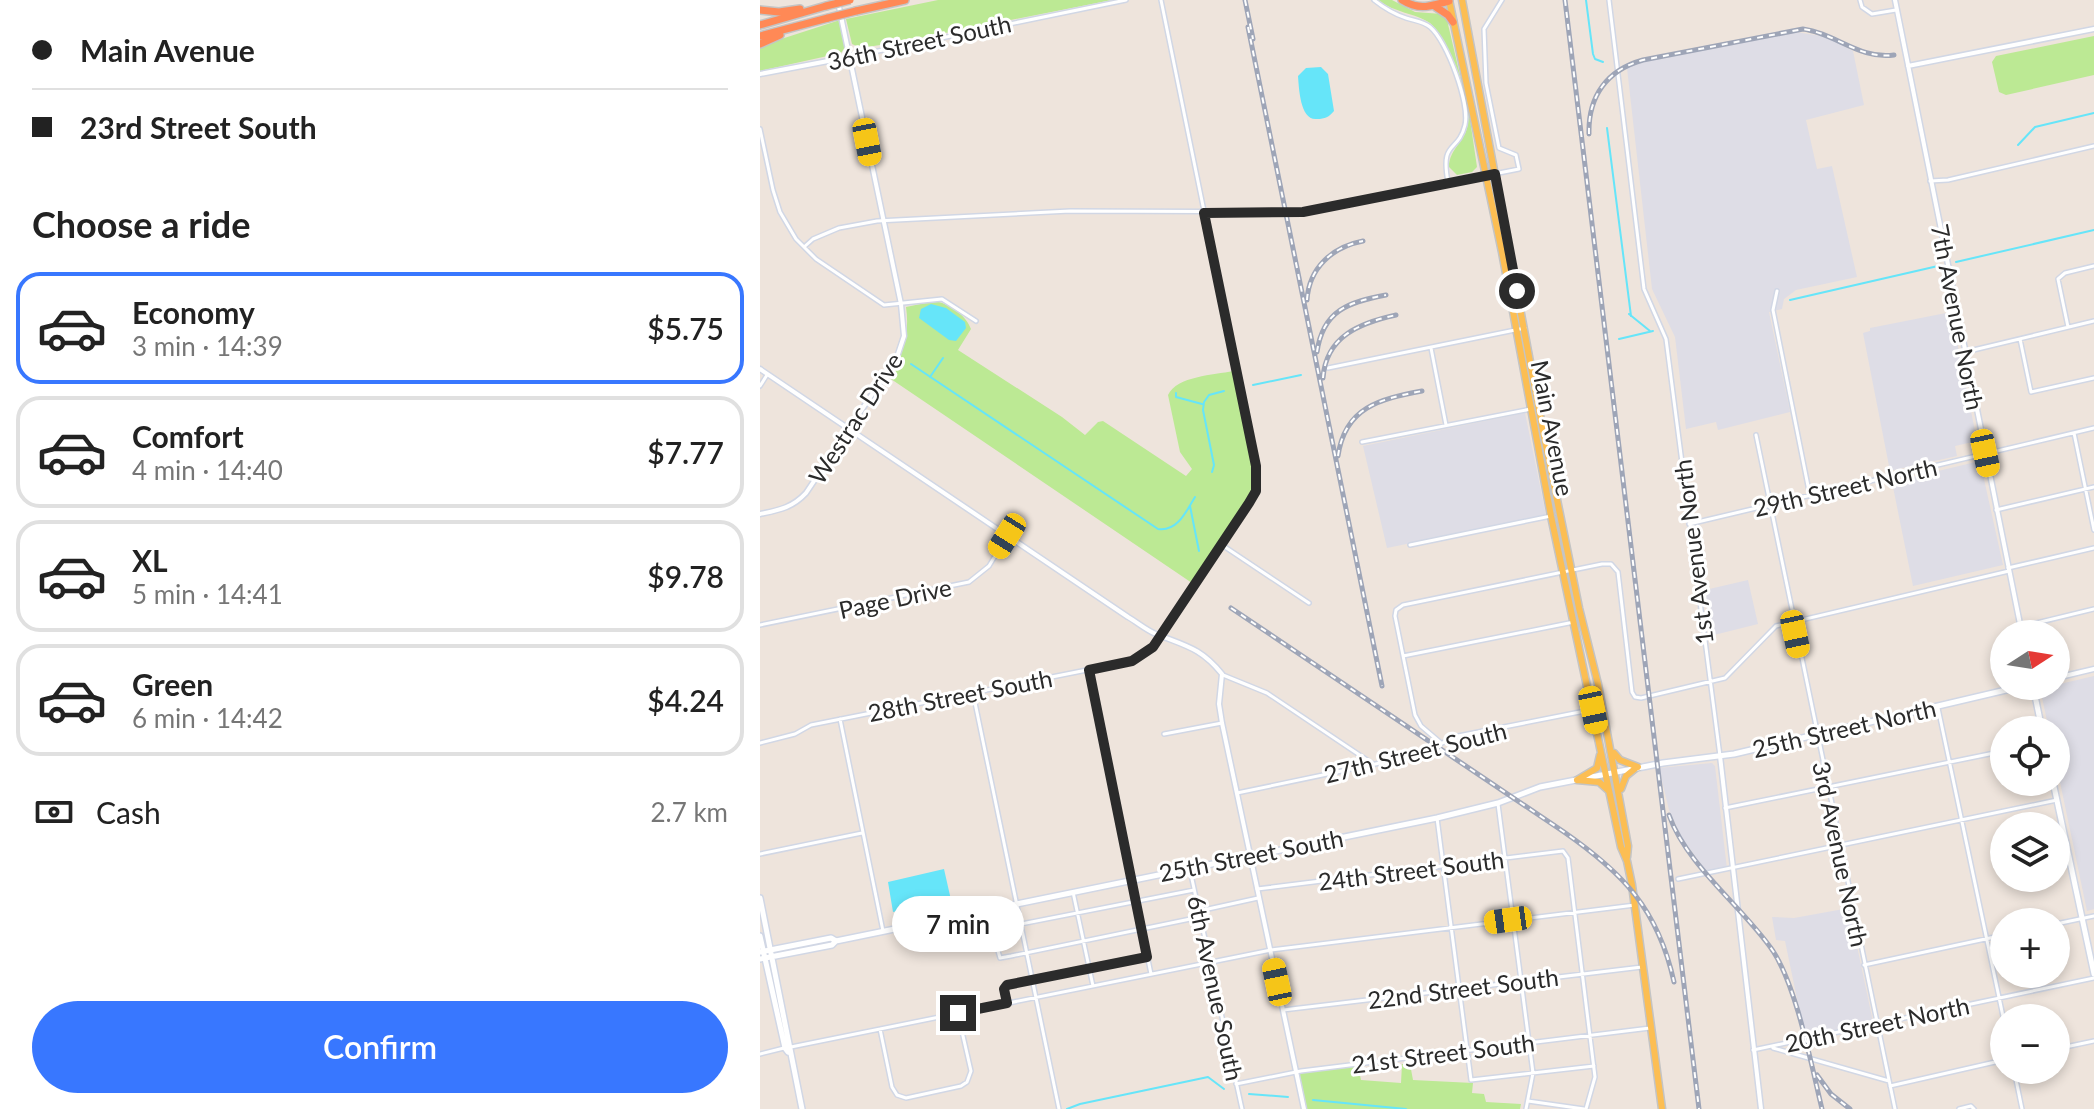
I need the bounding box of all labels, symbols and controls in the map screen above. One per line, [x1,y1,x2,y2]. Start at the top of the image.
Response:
street label: 36th Street South [824,8,1014,76]
text: Main Avenue [80,32,255,68]
text: 23rd Street South [80,109,317,145]
car [851,116,883,168]
text: Choose a ride [32,202,251,246]
street label: 7th Avenue North [1926,221,1990,413]
route start [1499,273,1535,309]
icon: car [36,292,108,364]
text: Economy [132,294,255,330]
text: $5.75 [647,310,724,346]
text: 3 min · 14:39 [132,330,283,362]
street label: Westrac Drive [802,347,908,489]
street label: Main Avenue [1526,358,1580,498]
icon: car [36,416,108,488]
text: Comfort [132,418,244,454]
car [1968,427,2002,479]
text: $7.77 [647,434,724,470]
street label: 29th Street North [1750,452,1940,522]
text: 4 min · 14:40 [132,454,283,486]
street label: 1st Avenue North [1667,458,1719,646]
car [984,509,1030,563]
icon: car [36,540,108,612]
text: XL [132,542,168,578]
text: $9.78 [647,558,724,594]
street label: Page Drive [836,572,954,624]
text: 5 min · 14:41 [132,578,283,610]
car [1778,608,1812,660]
north arrow [1990,620,2070,700]
map controls [1990,620,2070,1084]
street label: 28th Street South [865,663,1055,727]
icon: car [36,664,108,736]
text: Green [132,666,213,702]
text: $4.24 [647,682,724,718]
car [1576,684,1610,736]
street label: 25th Street North [1749,693,1939,763]
text: 6 min · 14:42 [132,702,283,734]
street label: 27th Street South [1321,715,1509,789]
button: locate [1990,716,2070,796]
street label: 3rd Avenue North [1807,759,1875,949]
icon: cash [32,790,76,834]
text: Cash [96,794,161,830]
text: 2.7 km [650,796,728,828]
button: layers [1990,812,2070,892]
street label: 25th Street South [1156,823,1346,887]
street label: 24th Street South [1316,844,1506,896]
street label: 6th Avenue South [1182,893,1250,1083]
callout: 7 min [892,897,1024,953]
car [1483,905,1533,935]
text: 7 min [926,908,990,940]
button: + [1990,908,2070,988]
car [1260,956,1294,1008]
street label: 22nd Street South [1366,962,1560,1014]
street label: 20th Street North [1782,990,1972,1058]
route end [940,995,976,1031]
button: Confirm [32,1001,728,1093]
button: − [1990,1004,2070,1084]
street label: 21st Street South [1350,1027,1536,1079]

